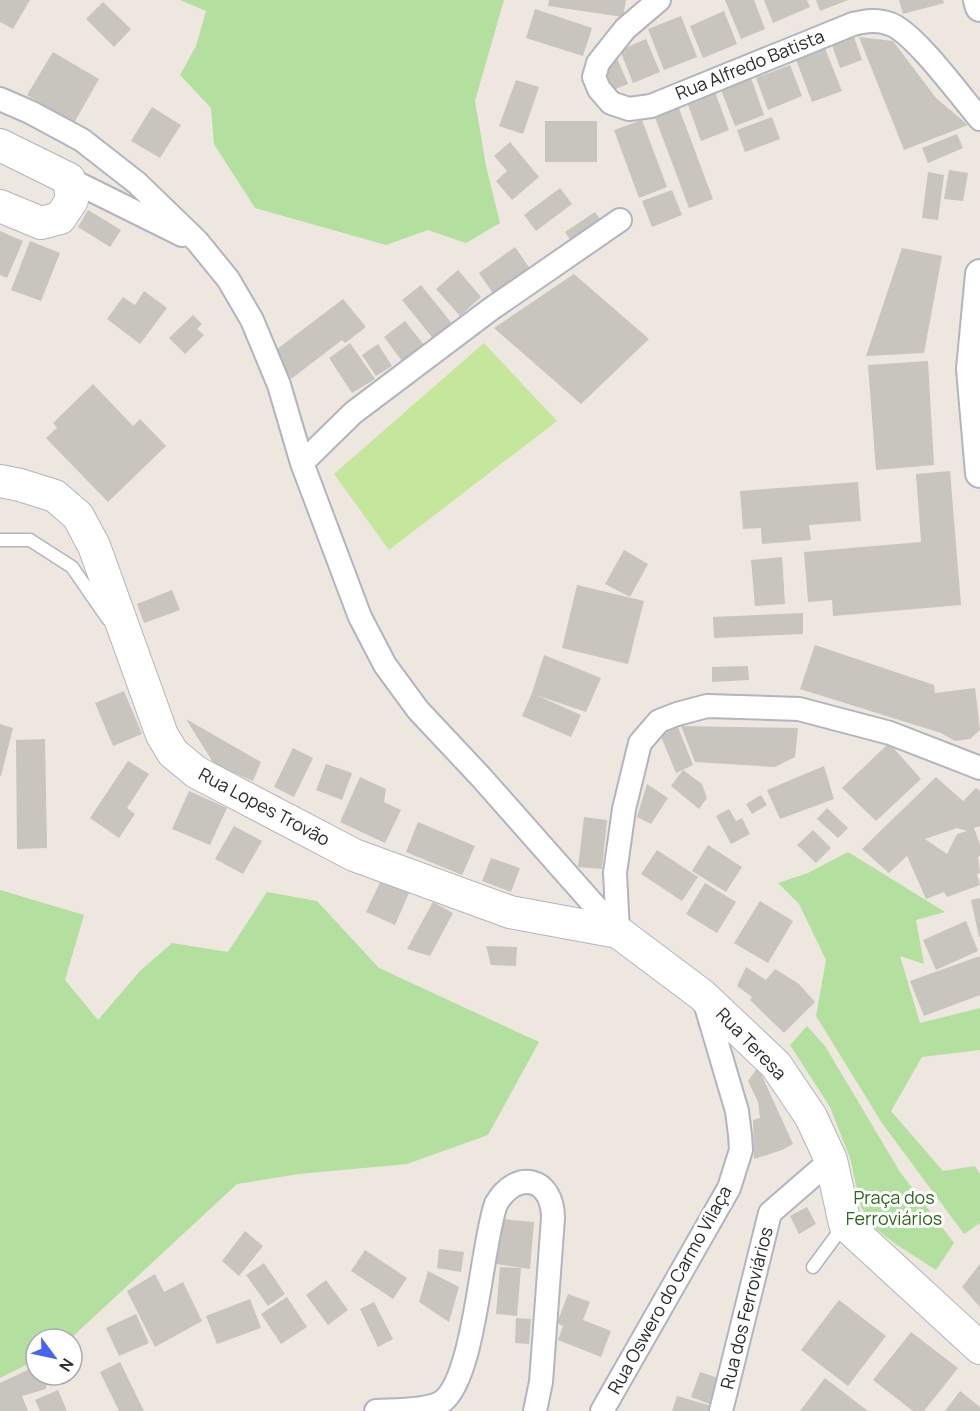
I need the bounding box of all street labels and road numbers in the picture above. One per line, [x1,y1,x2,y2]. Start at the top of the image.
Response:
street label: Rua Alfredo Batista [672,23,828,105]
street label: Rua Lopes Trovão [195,761,334,851]
street label: Rua Teresa [711,1002,792,1085]
street label: Rua Oswero do Carmo Vilaça [602,1181,737,1398]
street label: Rua dos Ferroviários [714,1224,778,1391]

